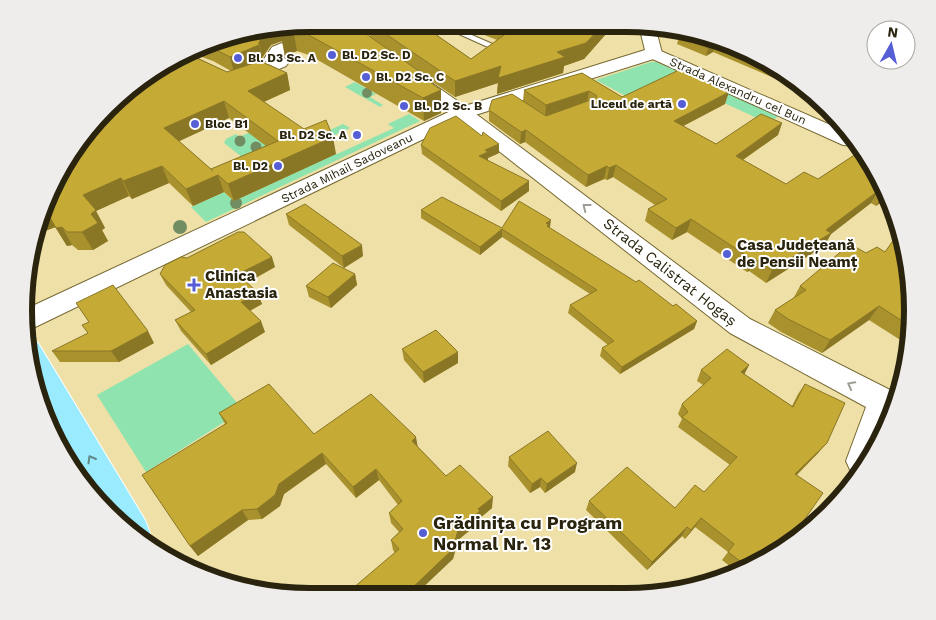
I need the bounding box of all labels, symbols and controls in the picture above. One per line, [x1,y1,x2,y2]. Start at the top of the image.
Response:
north arrow [866,20,916,70]
text: N [887,23,899,41]
place label: Bl. D2 Sc. D [342,48,411,62]
marker: Bl. D2 Sc. D [326,49,338,61]
place label: Bl. D3 Sc. A [248,51,317,65]
marker: Bl. D3 Sc. A [232,52,244,64]
street label: Strada Alexandru cel Bun [667,54,809,128]
place label: Bl. D2 Sc. C [376,70,444,84]
marker: Bl. D2 Sc. C [360,71,372,83]
place label: Liceul de artă [591,97,672,111]
marker: Liceul de artă [676,98,688,110]
place label: Bl. D2 Sc. B [414,99,482,113]
marker: Bl. D2 Sc. B [398,100,410,112]
place label: Bloc B1 [205,117,248,131]
marker: Bloc B1 [189,118,201,130]
place label: Bl. D2 Sc. A [279,128,348,142]
marker: Bl. D2 Sc. A [351,129,363,141]
street label: Strada Mihail Sadoveanu [279,130,415,206]
place label: Bl. D2 [233,159,268,173]
marker: Bl. D2 [272,160,284,172]
one-way arrow [583,205,592,213]
street label: Strada Calistrat Hogaș [600,214,740,330]
place label: Casa Județeană de Pensii Neamț [737,236,858,271]
marker: Casa Județeană de Pensii Neamț [721,248,733,260]
place label: Clinica Anastasia [205,267,278,302]
marker: Clinica Anastasia [187,278,201,292]
one-way arrow [847,381,856,391]
one-way arrow [88,456,98,465]
place label: Grădinița cu Program Normal Nr. 13 [433,512,622,554]
marker: Grădinița cu Program Normal Nr. 13 [417,527,429,539]

